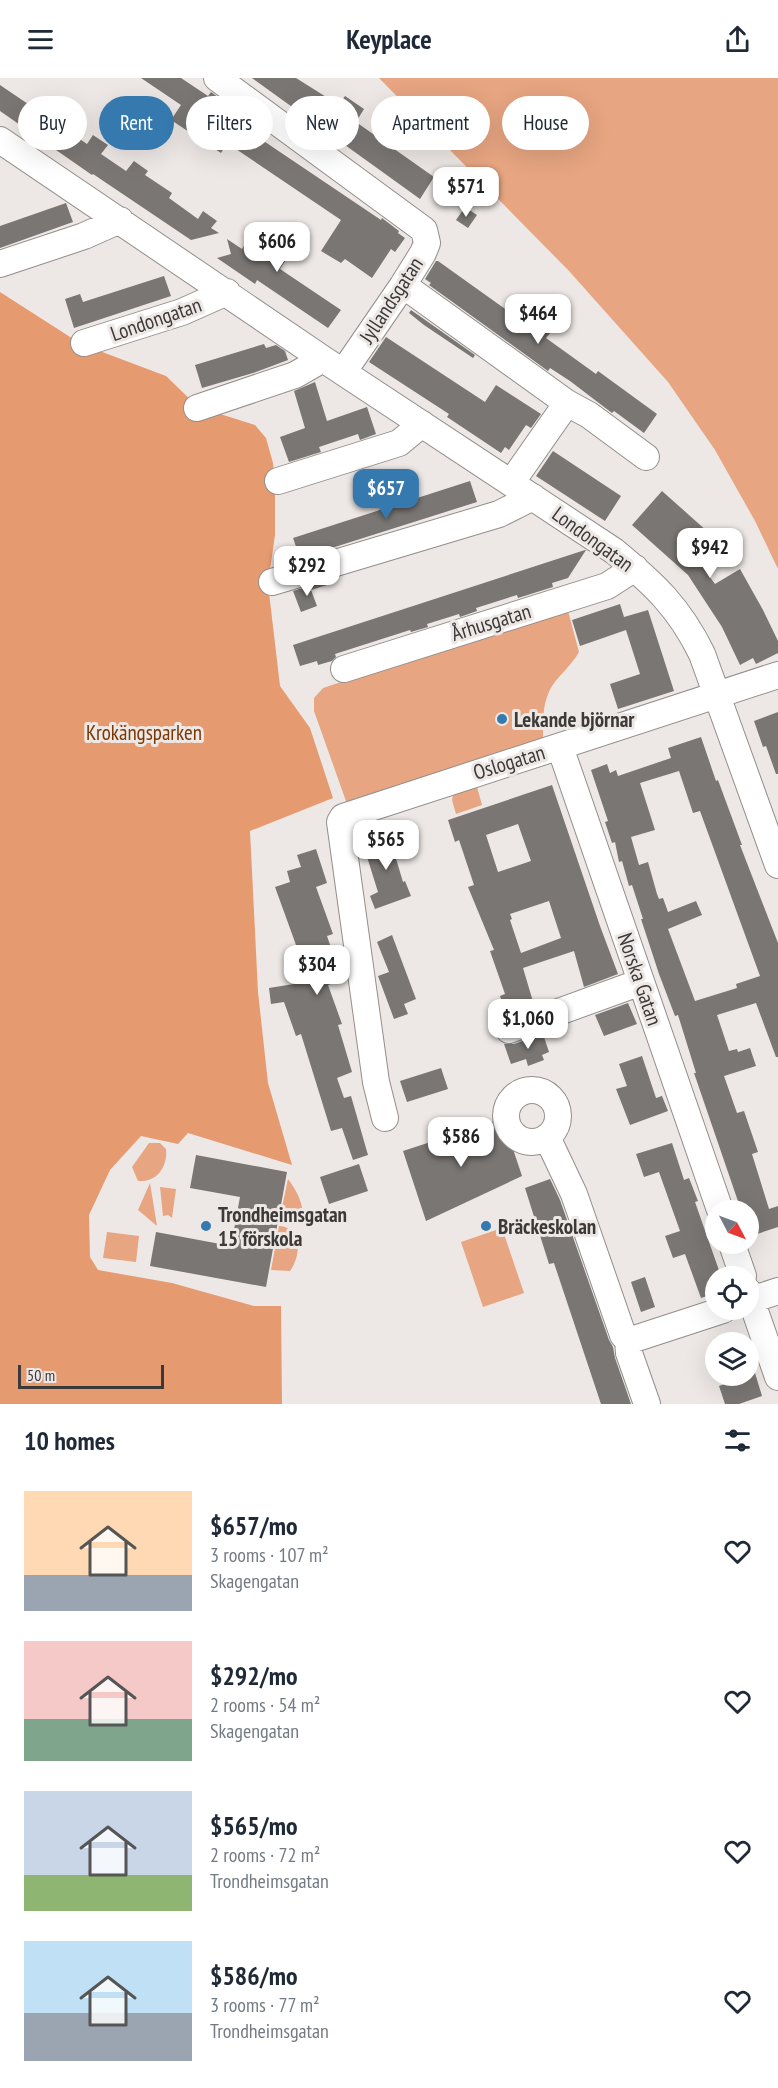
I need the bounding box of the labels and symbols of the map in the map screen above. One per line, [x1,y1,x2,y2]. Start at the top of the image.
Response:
pin: $571 [430,167,502,218]
pin: $606 [241,222,313,273]
street label: Jyllandsgatan [353,252,429,349]
street label: Londongatan [107,291,205,347]
pin: $464 [502,294,574,345]
pin: $657 [350,469,422,520]
street label: Londongatan [547,500,639,578]
pin: $942 [674,528,746,579]
pin: $292 [271,546,343,597]
street label: Århusgatan [448,597,534,647]
place label: Lekande björnar [514,706,635,733]
marker: Lekande björnar [495,712,509,726]
park label: Krokängsparken [86,719,202,746]
street label: Oslogatan [470,738,548,786]
pin: $565 [350,820,422,871]
street label: Norska Gatan [612,929,668,1029]
pin: $304 [281,945,353,996]
pin: $1,060 [479,999,577,1050]
pin: $586 [425,1117,497,1168]
north arrow [705,1200,759,1254]
place label: Trondheimsgatan 15 förskola [218,1201,347,1252]
place label: Bräckeskolan [498,1213,596,1240]
marker: Trondheimsgatan 15 förskola [199,1219,213,1233]
marker: Bräckeskolan [479,1219,493,1233]
scale bar [18,1362,164,1390]

